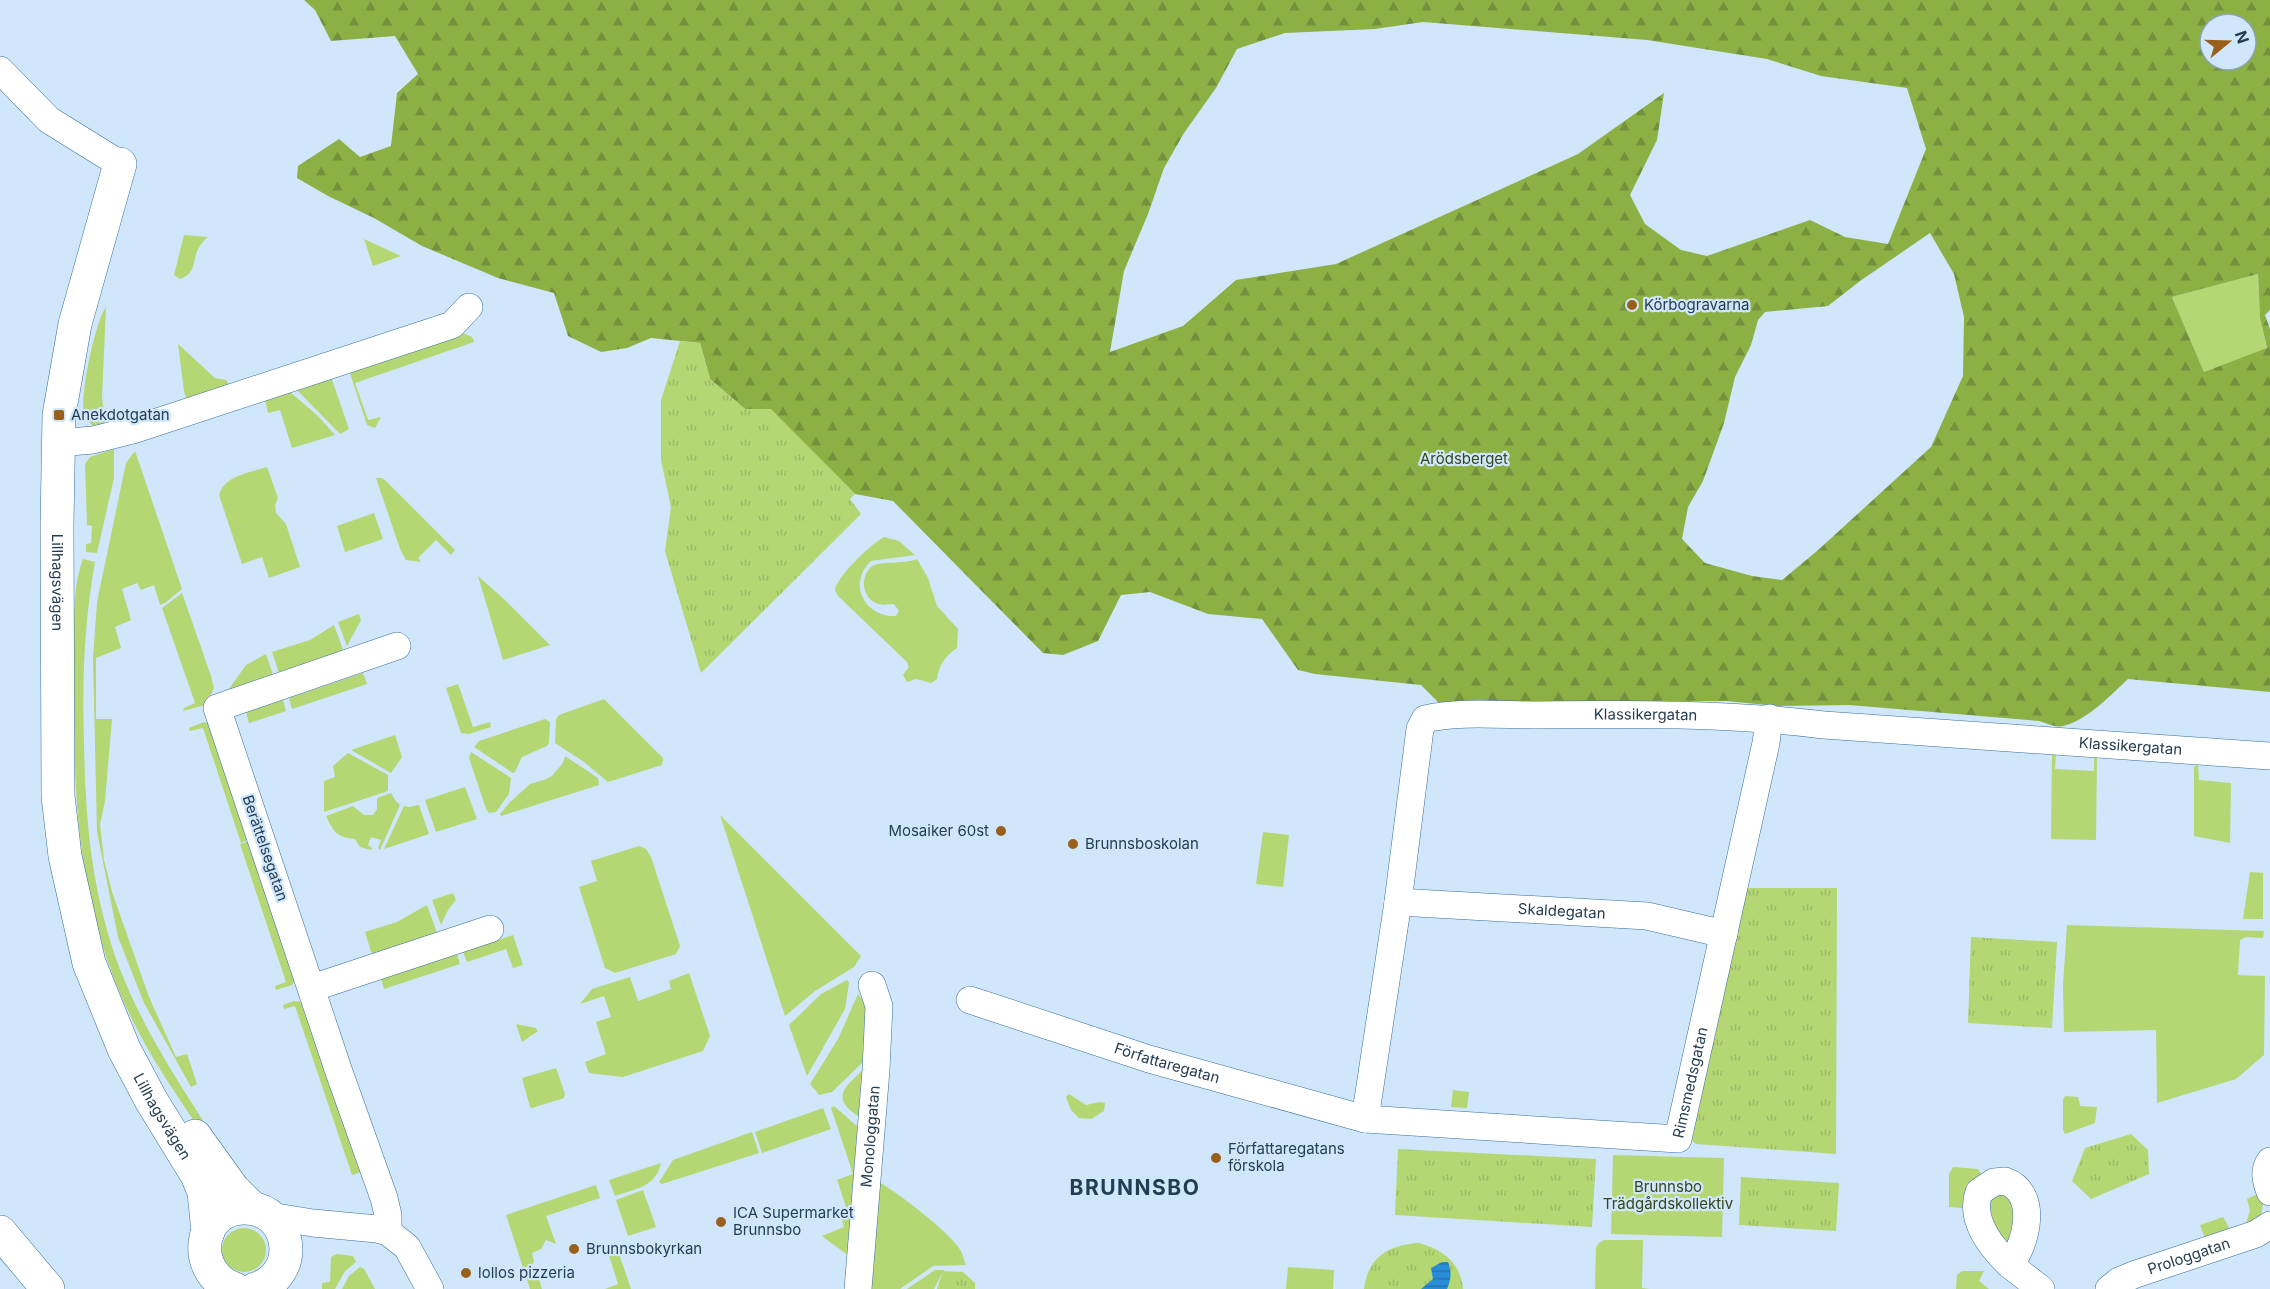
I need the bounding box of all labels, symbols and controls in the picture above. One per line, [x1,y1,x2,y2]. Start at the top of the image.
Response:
north arrow [2198,12,2258,72]
text: N [2231,28,2254,46]
place label: Körbogravarna [1644,295,1750,314]
marker: Körbogravarna [1625,298,1639,312]
place label: Anekdotgatan [71,405,170,424]
marker: Anekdotgatan [52,408,66,422]
park label: Arödsberget [1420,449,1508,468]
street label: Lillhagsvägen [48,534,67,631]
street label: Klassikergatan [1594,704,1698,725]
street label: Klassikergatan [2078,733,2183,759]
street label: Berättelsegatan [238,792,293,903]
place label: Mosaiker 60st [888,821,989,840]
marker: Mosaiker 60st [994,824,1008,838]
place label: Brunnsboskolan [1085,834,1199,853]
marker: Brunnsboskolan [1066,837,1080,851]
street label: Skaldegatan [1517,899,1606,923]
street label: Rimsmedsgatan [1668,1025,1712,1140]
street label: Författaregatan [1112,1038,1222,1087]
street label: Lillhagsvägen [129,1070,195,1163]
street label: Monologgatan [856,1085,884,1188]
place label: Författaregatans förskola [1228,1139,1345,1175]
marker: Författaregatans förskola [1209,1151,1223,1165]
district label: BRUNNSBO [1070,1175,1200,1200]
park label: Brunnsbo Trädgårdskollektiv [1603,1177,1734,1213]
place label: ICA Supermarket Brunnsbo [733,1203,854,1239]
marker: ICA Supermarket Brunnsbo [714,1215,728,1229]
street label: Prologgatan [2145,1233,2232,1278]
place label: Brunnsbokyrkan [586,1239,702,1258]
marker: Brunnsbokyrkan [567,1242,581,1256]
place label: lollos pizzeria [478,1263,575,1282]
marker: lollos pizzeria [459,1266,473,1280]

